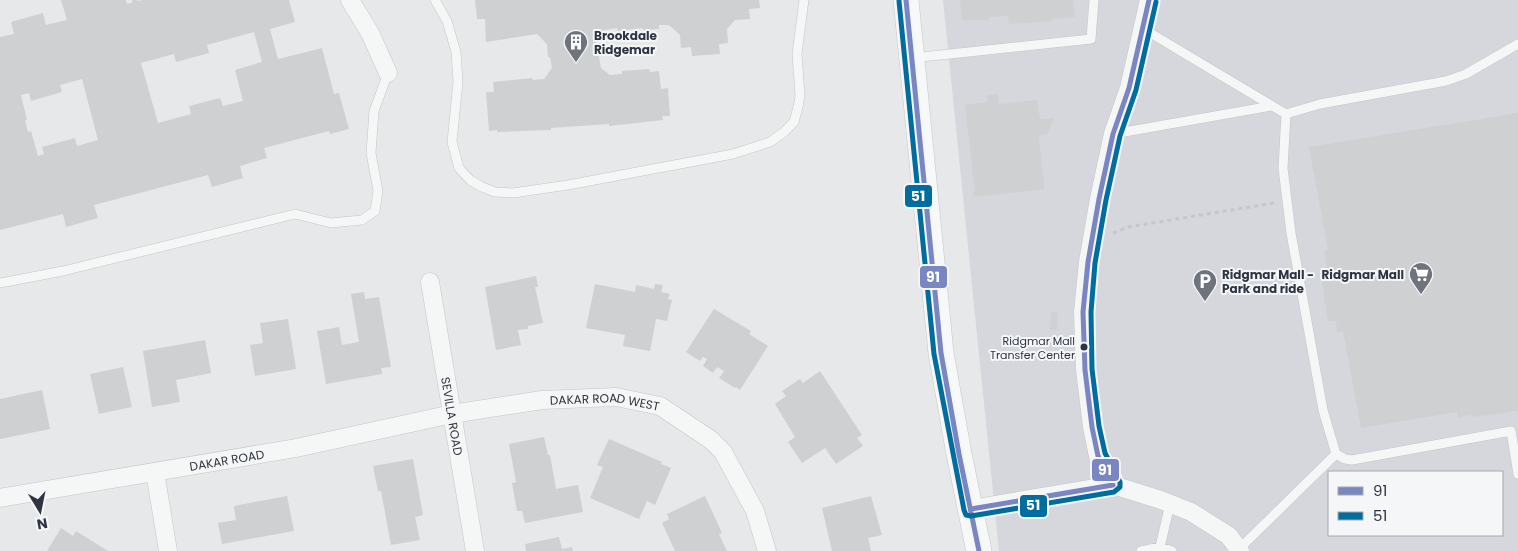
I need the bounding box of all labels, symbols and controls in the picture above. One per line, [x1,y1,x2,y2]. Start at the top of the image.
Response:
place label: Brookdale Ridgemar [594,27,658,58]
building icon: Brookdale Ridgemar [563,29,589,63]
line badge: 51 [904,184,933,208]
text: 51 [911,186,925,206]
supermarket icon: Ridgmar Mall [1408,261,1434,295]
line badge: 91 [919,265,948,289]
place label: Ridgmar Mall - Park and ride [1222,266,1314,297]
place label: Ridgmar Mall [1322,266,1404,283]
text: 91 [926,267,940,287]
parking icon: Ridgmar Mall - Park and ride [1192,268,1218,302]
place label: Ridgmar Mall Transfer Center [990,333,1075,363]
marker: Ridgmar Mall Transfer Center [1079,342,1089,352]
street label: SEVILLA ROAD [438,376,467,457]
street label: DAKAR ROAD WEST [550,388,661,414]
street label: DAKAR ROAD [188,445,266,474]
line badge: 91 [1091,458,1120,482]
text: 91 [1098,460,1112,480]
legend [1328,471,1503,536]
text: 91 [1373,480,1387,501]
north arrow [15,486,65,536]
line badge: 51 [1019,494,1048,518]
text: 51 [1026,495,1040,515]
text: 51 [1373,505,1387,526]
text: N [35,513,49,535]

